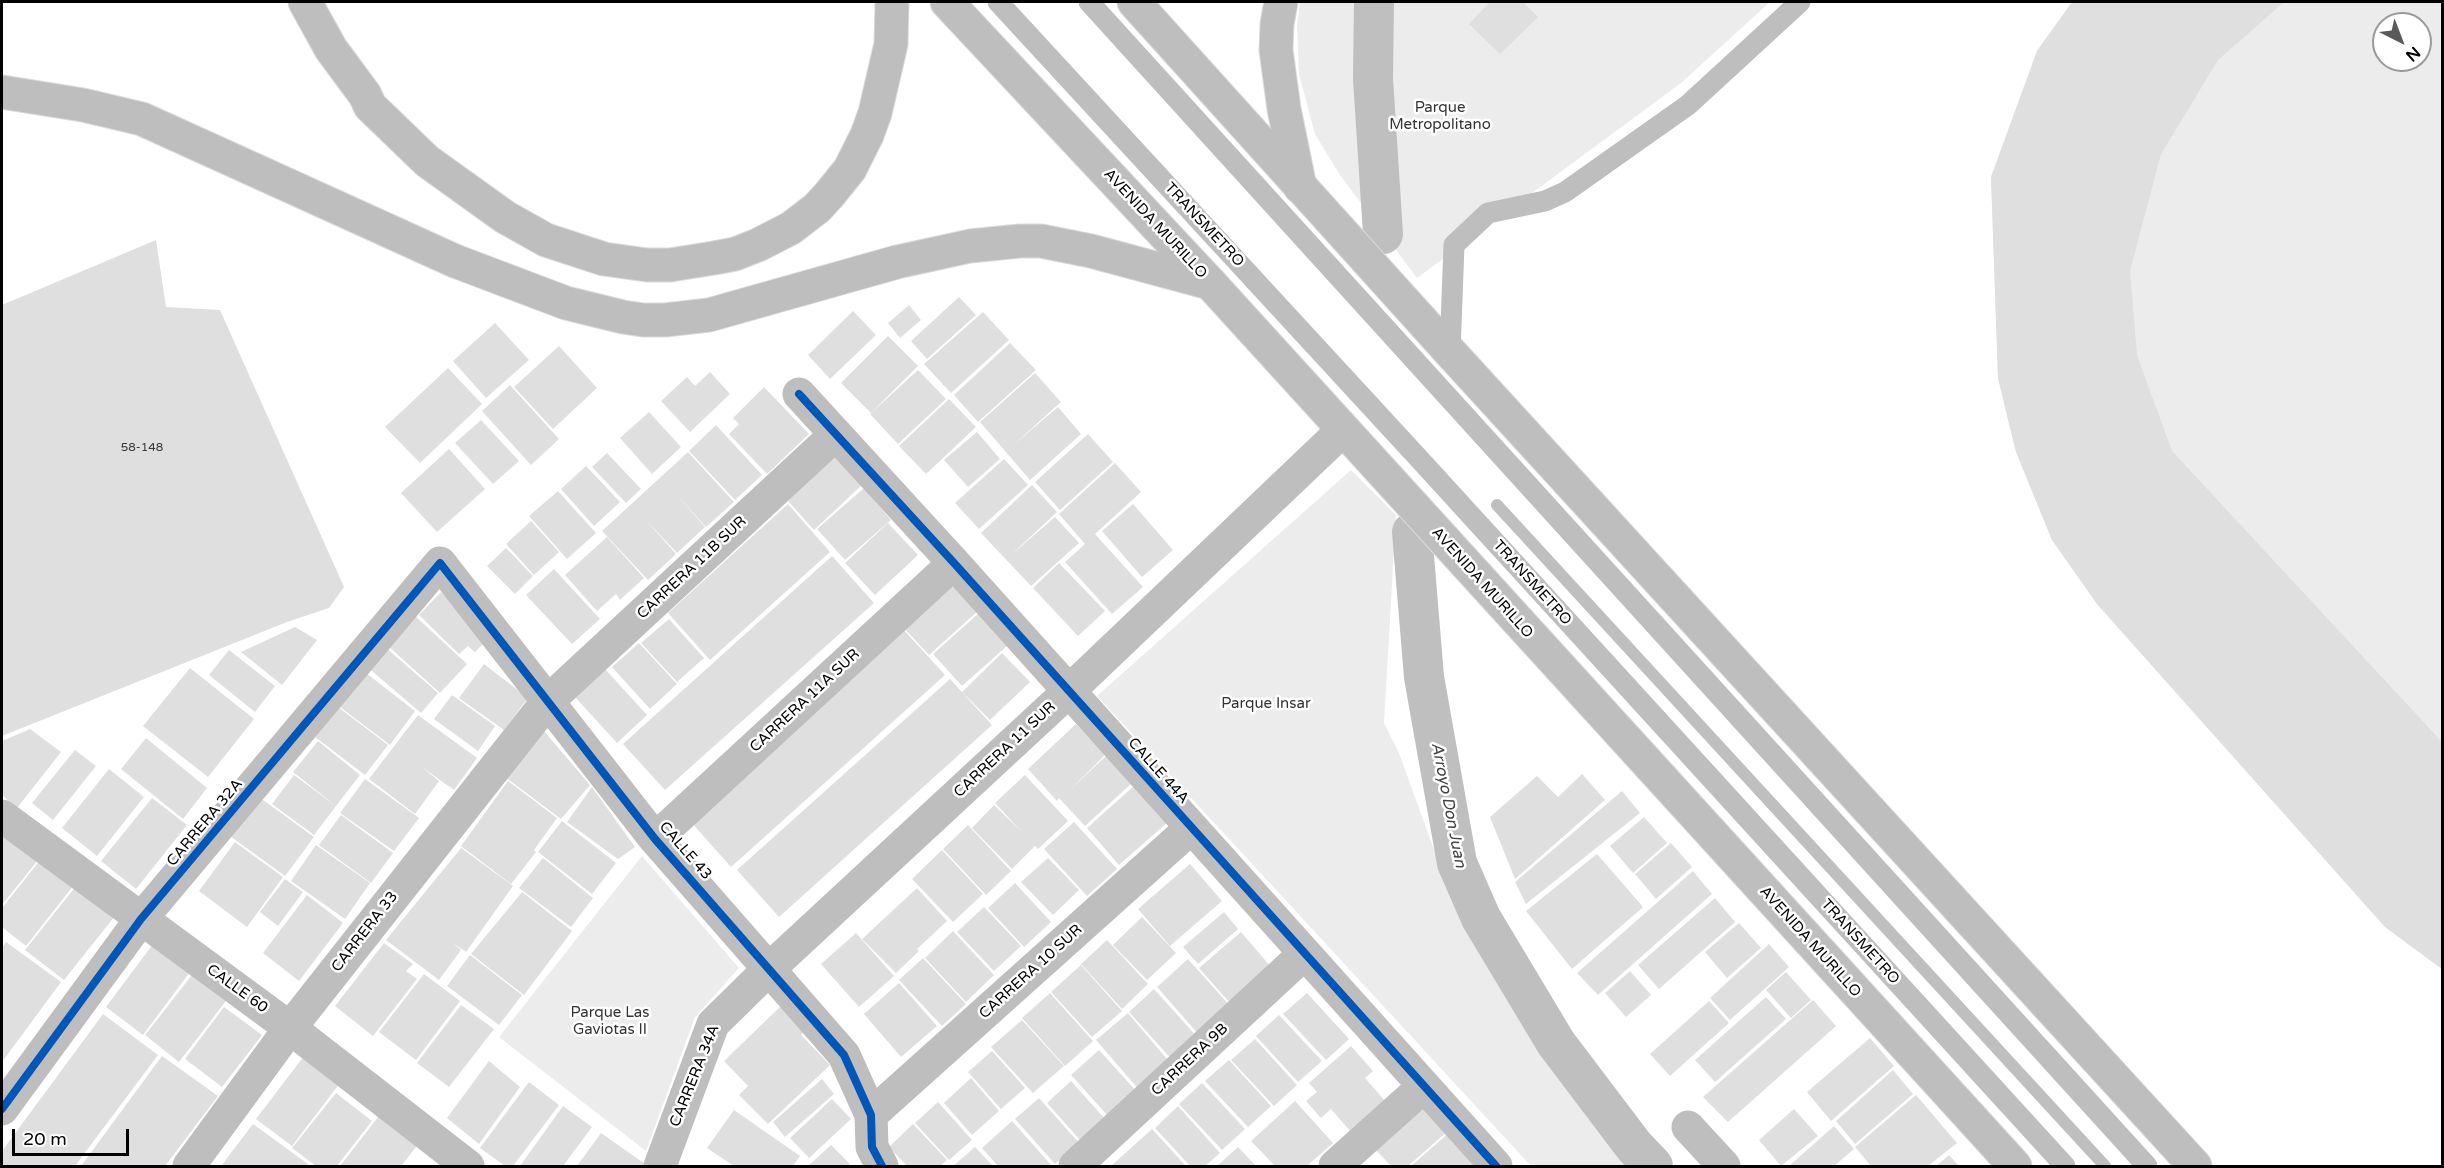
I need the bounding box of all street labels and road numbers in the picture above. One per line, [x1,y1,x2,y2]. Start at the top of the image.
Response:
street label: AVENIDA MURILLO [1100,165,1210,283]
street label: TRANSMETRO [1160,179,1248,271]
street label: CARRERA 11B SUR [634,513,750,623]
street label: AVENIDA MURILLO [1427,524,1537,642]
street label: TRANSMETRO [1489,537,1575,629]
street label: CARRERA 11A SUR [746,645,864,757]
street label: CARRERA 11 SUR [950,698,1060,802]
street label: CALLE 44A [1124,734,1192,808]
street label: CARRERA 32A [163,776,247,870]
street label: CALLE 43 [655,818,715,884]
street label: AVENIDA MURILLO [1755,883,1865,1001]
street label: CARRERA 33 [328,888,402,976]
street label: TRANSMETRO [1817,896,1903,988]
street label: CARRERA 10 SUR [976,921,1086,1023]
street label: CALLE 60 [203,961,271,1017]
street label: CARRERA 9B [1148,1020,1232,1100]
street label: CARRERA 34A [666,1022,724,1130]

